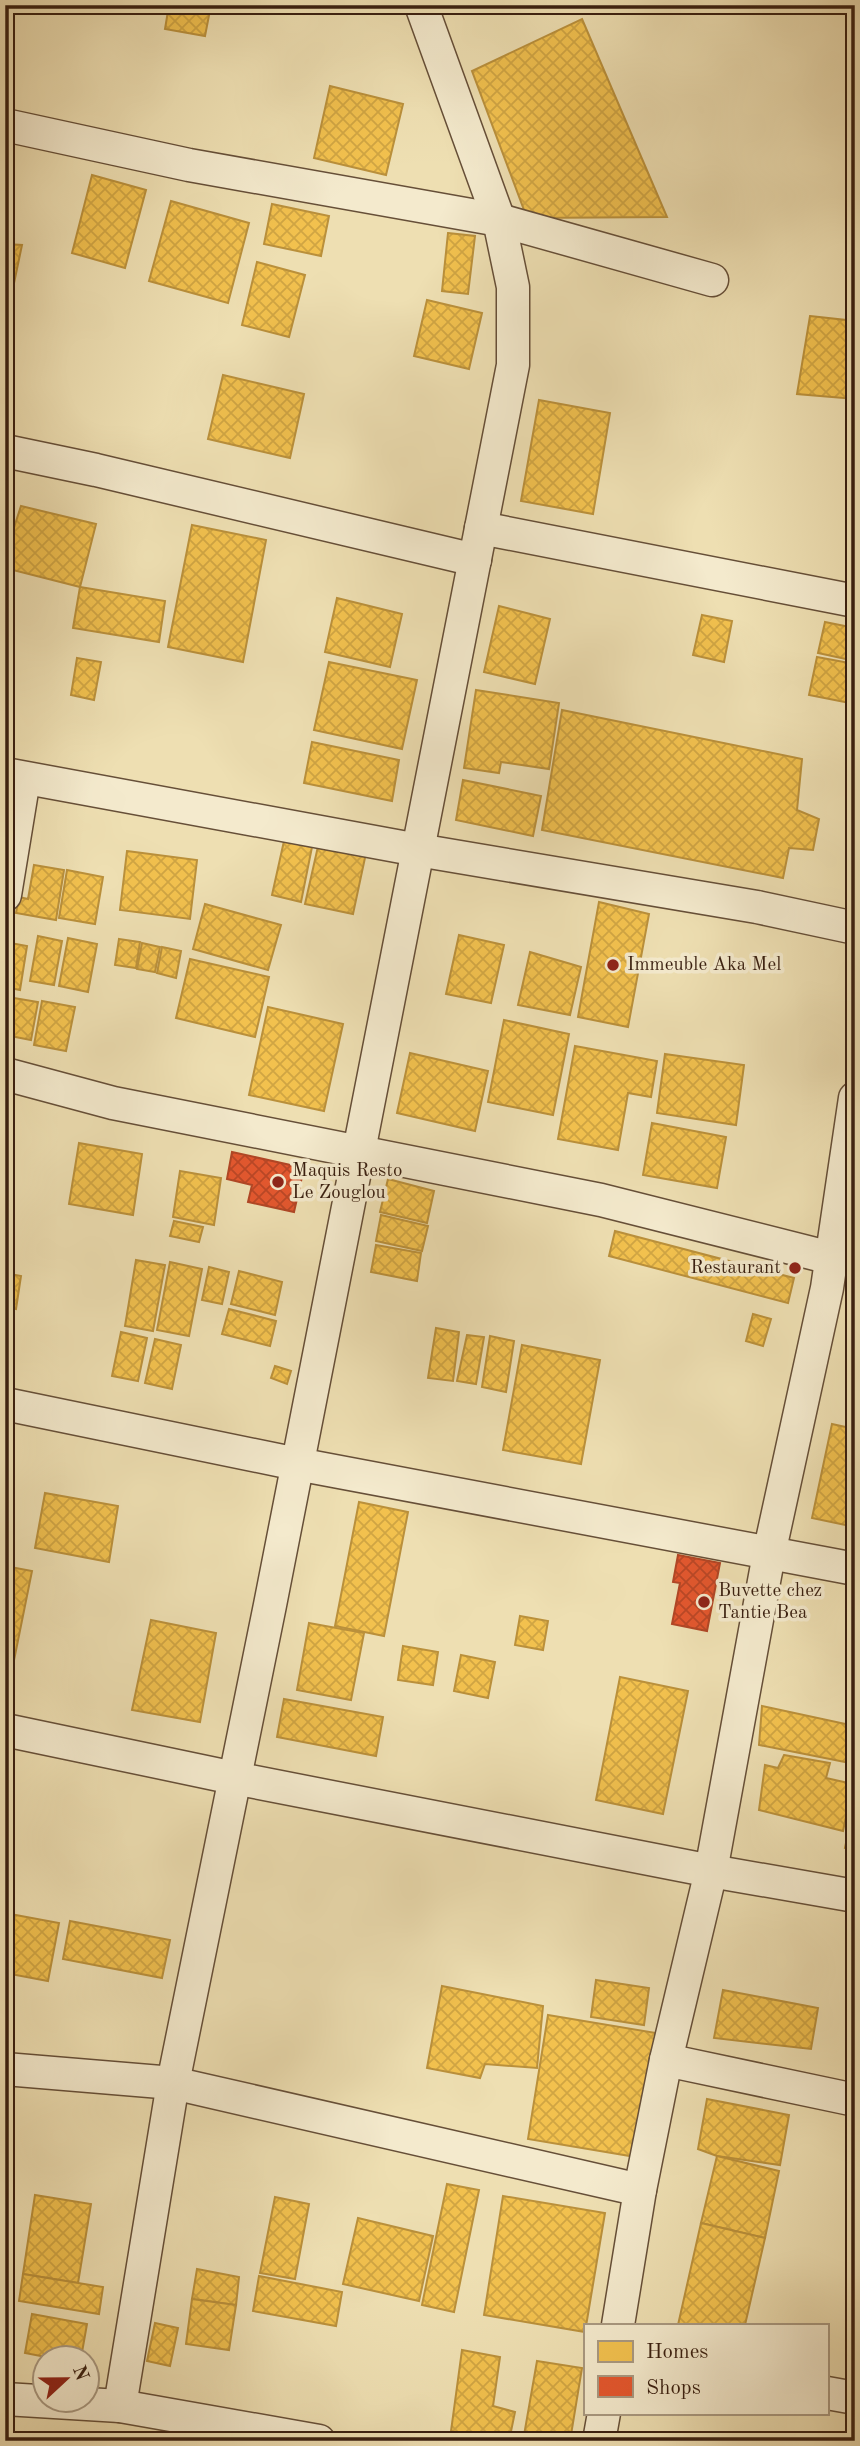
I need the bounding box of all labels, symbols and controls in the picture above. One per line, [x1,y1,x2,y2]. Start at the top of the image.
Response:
place label: Immeuble Aka Mel [627,956,781,975]
marker: Immeuble Aka Mel [605,957,621,973]
place label: Maquis Resto Le Zouglou [292,1162,402,1203]
marker: Maquis Resto Le Zouglou [270,1174,286,1190]
place label: Restaurant [690,1259,781,1278]
marker: Restaurant [787,1260,803,1276]
place label: Buvette chez Tantie Bea [718,1582,822,1623]
marker: Buvette chez Tantie Bea [696,1594,712,1610]
legend [584,2324,828,2414]
text: Homes [646,2342,708,2363]
north arrow [32,2344,102,2414]
text: N [68,2363,91,2384]
text: Shops [646,2378,701,2399]

